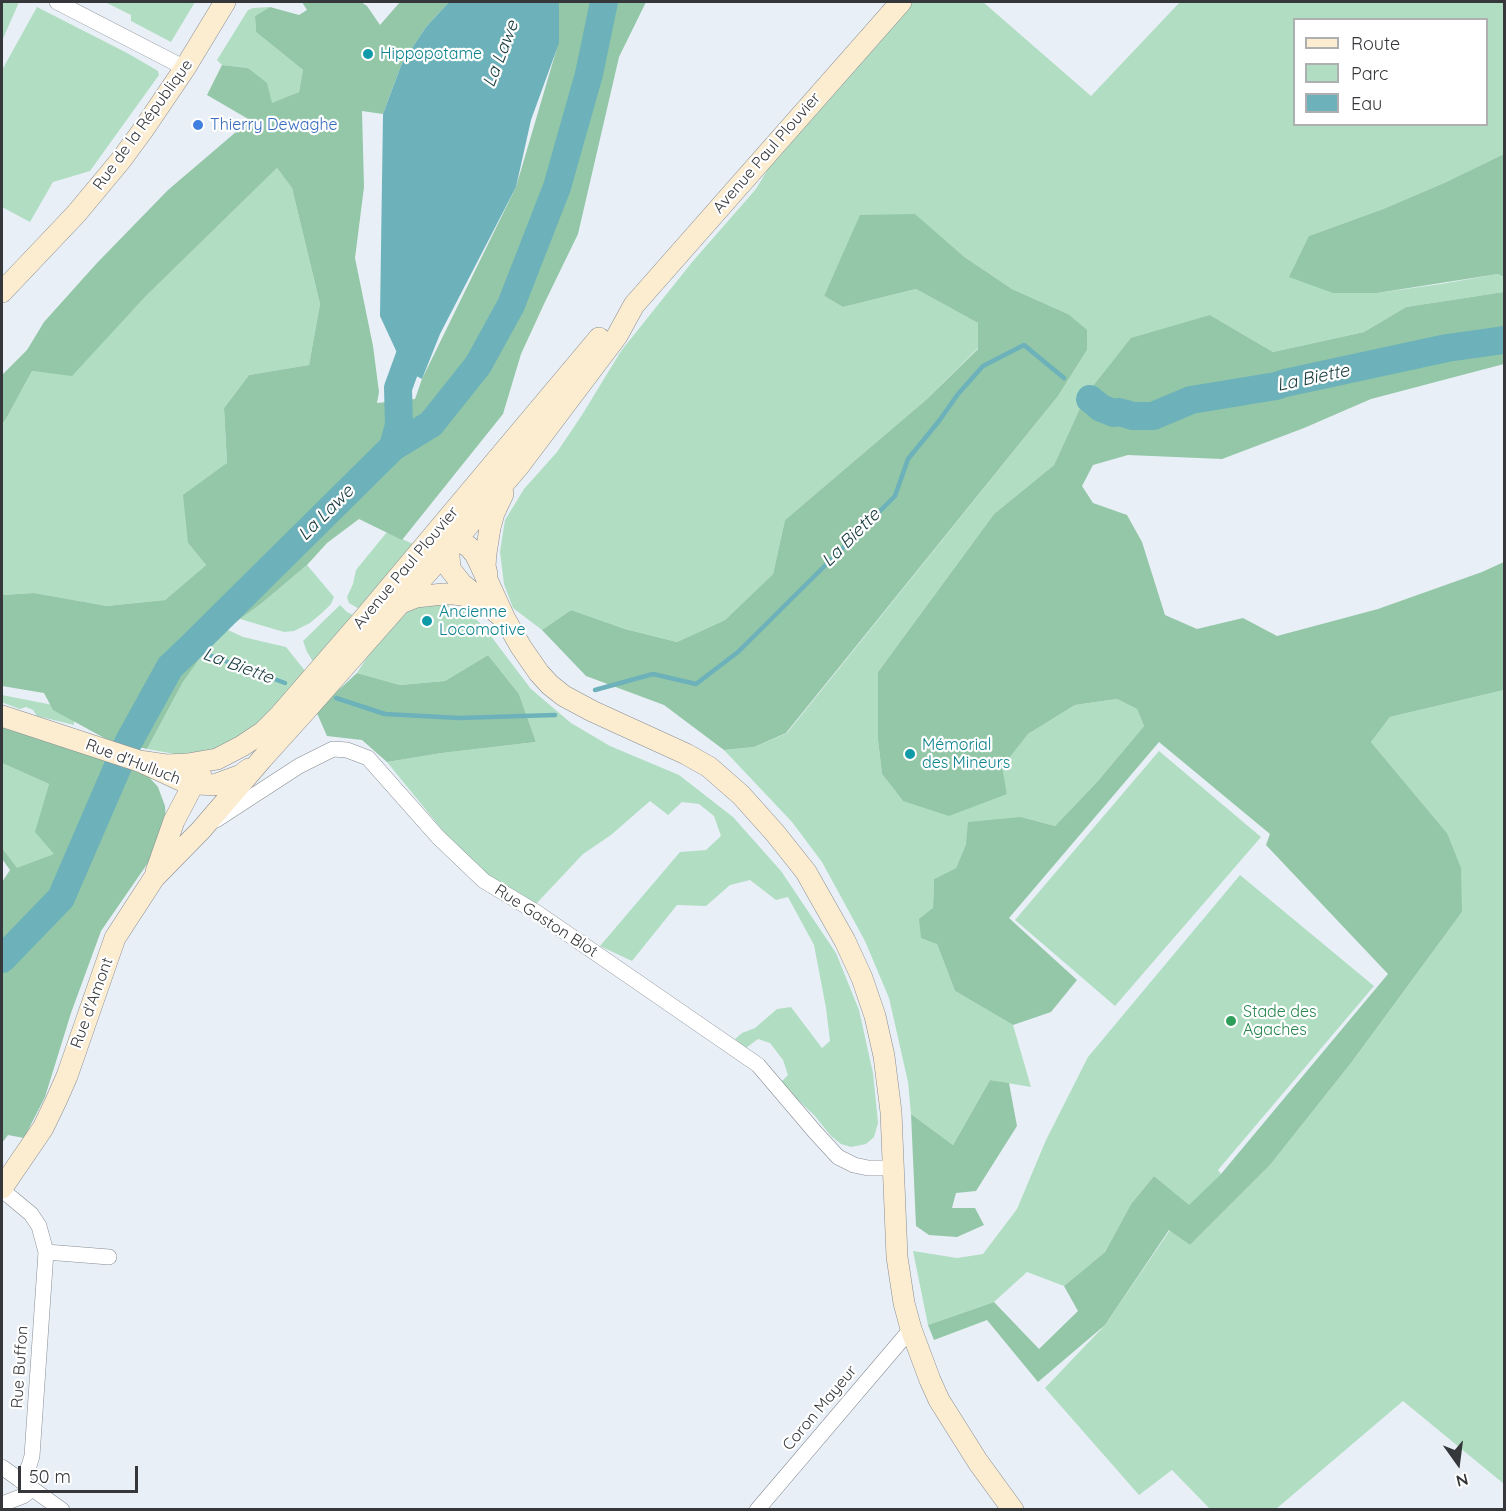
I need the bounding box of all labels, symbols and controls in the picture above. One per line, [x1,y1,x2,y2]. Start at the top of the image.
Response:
water label: La Lawe [478,18,524,90]
legend [1293,18,1488,126]
text: Route [1351,32,1400,55]
place label: Hippopotame [380,44,482,64]
marker: Hippopotame [361,47,375,61]
street label: Rue de la République [89,56,197,194]
text: Parc [1351,62,1388,85]
street label: Avenue Paul Plouvier [709,89,825,217]
text: Eau [1351,92,1382,115]
place label: Thierry Dewaghe [210,115,338,135]
marker: Thierry Dewaghe [191,118,205,132]
water label: La Biette [1275,360,1351,396]
water label: La Lawe [294,481,358,545]
street label: Avenue Paul Plouvier [349,503,463,633]
water label: La Biette [817,504,885,572]
place label: Ancienne Locomotive [439,602,526,640]
marker: Ancienne Locomotive [420,614,434,628]
water label: La Biette [200,643,276,689]
street label: Rue d'Hulluch [83,735,183,789]
place label: Mémorial des Mineurs [922,735,1010,773]
marker: Mémorial des Mineurs [903,747,917,761]
street label: Rue Gaston Blot [491,880,601,962]
street label: Rue d'Amont [67,955,117,1051]
place label: Stade des Agaches [1243,1002,1316,1040]
marker: Stade des Agaches [1224,1014,1238,1028]
street label: Rue Buffon [8,1325,32,1409]
street label: Coron Mayeur [779,1361,861,1455]
north arrow [1428,1433,1488,1493]
scale bar [21,1454,141,1492]
text: 50 m [29,1465,71,1488]
text: N [1454,1469,1470,1492]

